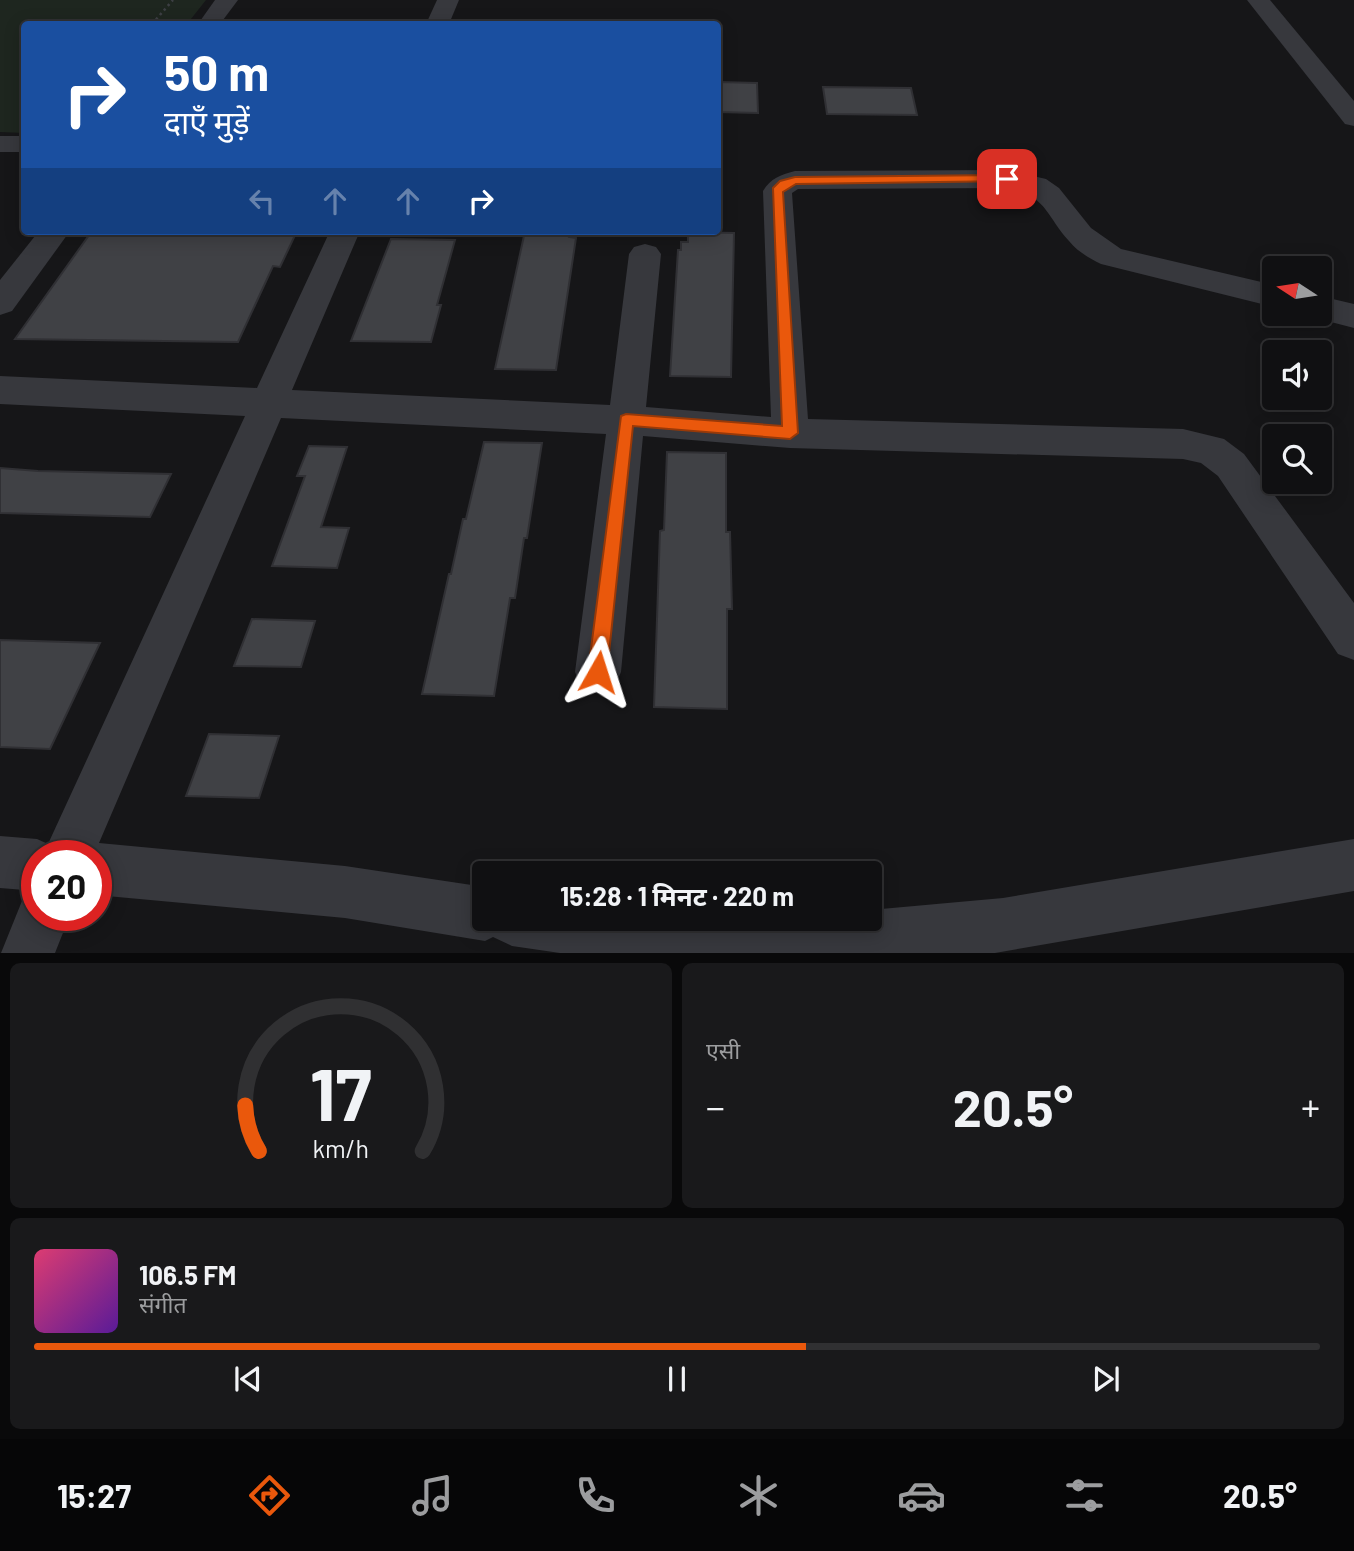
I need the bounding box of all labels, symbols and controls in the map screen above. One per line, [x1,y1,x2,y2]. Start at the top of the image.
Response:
text: 50 m [164,42,269,101]
icon: right [49,49,140,140]
text: दाएँ मुड़ें [164,102,250,140]
pin [977,149,1037,209]
icon: arrive [988,160,1026,198]
icon: left [243,182,281,220]
icon: ahead [316,182,354,220]
icon: ahead [389,182,427,220]
icon: right [462,182,500,220]
north arrow [1262,256,1332,326]
map controls [1262,256,1332,494]
button: sound [1262,340,1332,410]
button: search [1262,424,1332,494]
position arrow [561,635,635,709]
speed limit sign: 20 [21,840,112,931]
text: 15:28 · 1 मिनट · 220 m [560,880,794,911]
text: एसी [706,1036,740,1064]
text: 17 [310,1049,372,1137]
text: 20.5° [953,1075,1073,1137]
text: − [706,1083,725,1129]
text: + [1301,1083,1320,1129]
text: km/h [313,1133,369,1163]
text: 106.5 FM [139,1259,236,1290]
text: संगीत [139,1290,187,1318]
icon: previous [229,1360,267,1398]
icon: pause [658,1360,696,1398]
icon: next [1087,1360,1125,1398]
icon: directions [245,1471,294,1520]
icon: music [408,1471,457,1520]
icon: phone [571,1471,620,1520]
icon: climate [734,1471,783,1520]
icon: car [897,1471,946,1520]
icon: filters [1060,1471,1109,1520]
text: 15:27 [57,1476,131,1514]
text: 20.5° [1223,1476,1297,1514]

